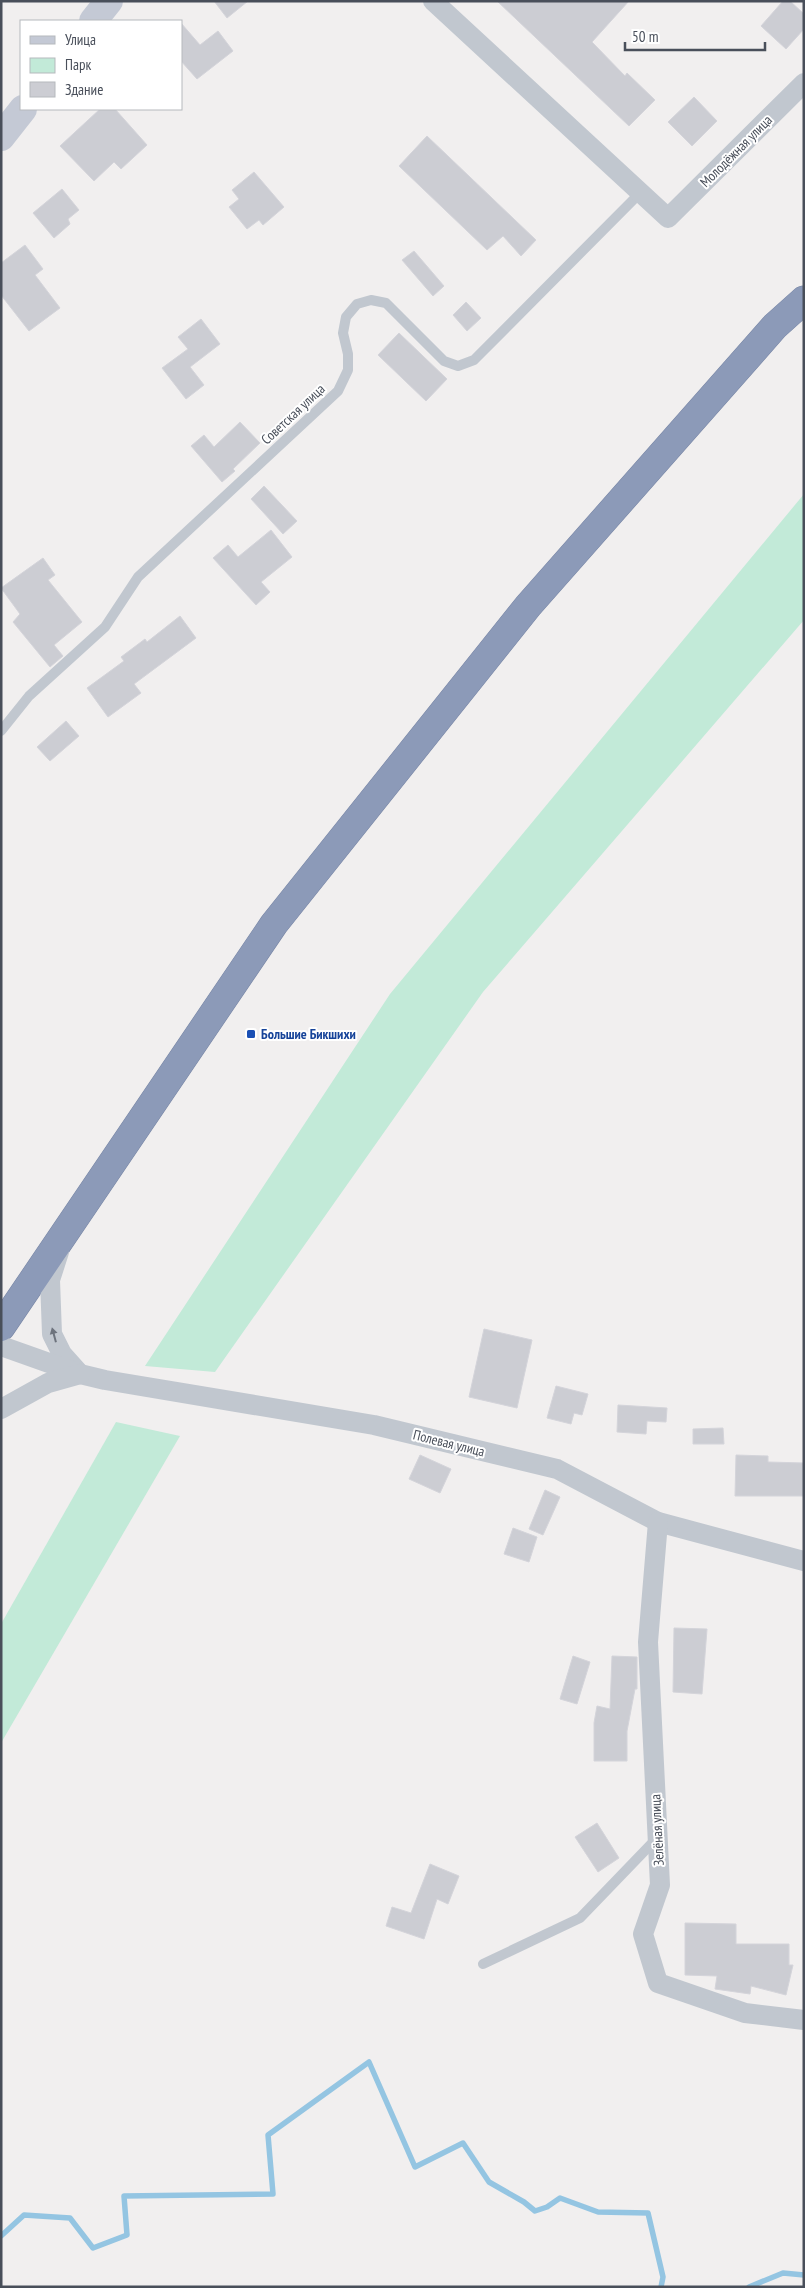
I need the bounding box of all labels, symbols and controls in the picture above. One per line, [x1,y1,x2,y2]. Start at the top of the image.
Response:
legend [20,20,182,110]
scale bar [625,20,765,52]
text: 50 m [632,27,658,46]
text: Улица [65,30,96,49]
text: Парк [65,55,91,74]
text: Здание [65,80,103,99]
street label: Молодёжная улица [696,111,776,191]
street label: Советская улица [257,380,329,448]
place label: Большие Бикшихи [261,1025,356,1043]
marker: Большие Бикшихи [245,1028,257,1040]
one-way arrow [50,1327,58,1342]
street label: Полевая улица [411,1425,487,1461]
street label: Зелёная улица [646,1794,668,1866]

